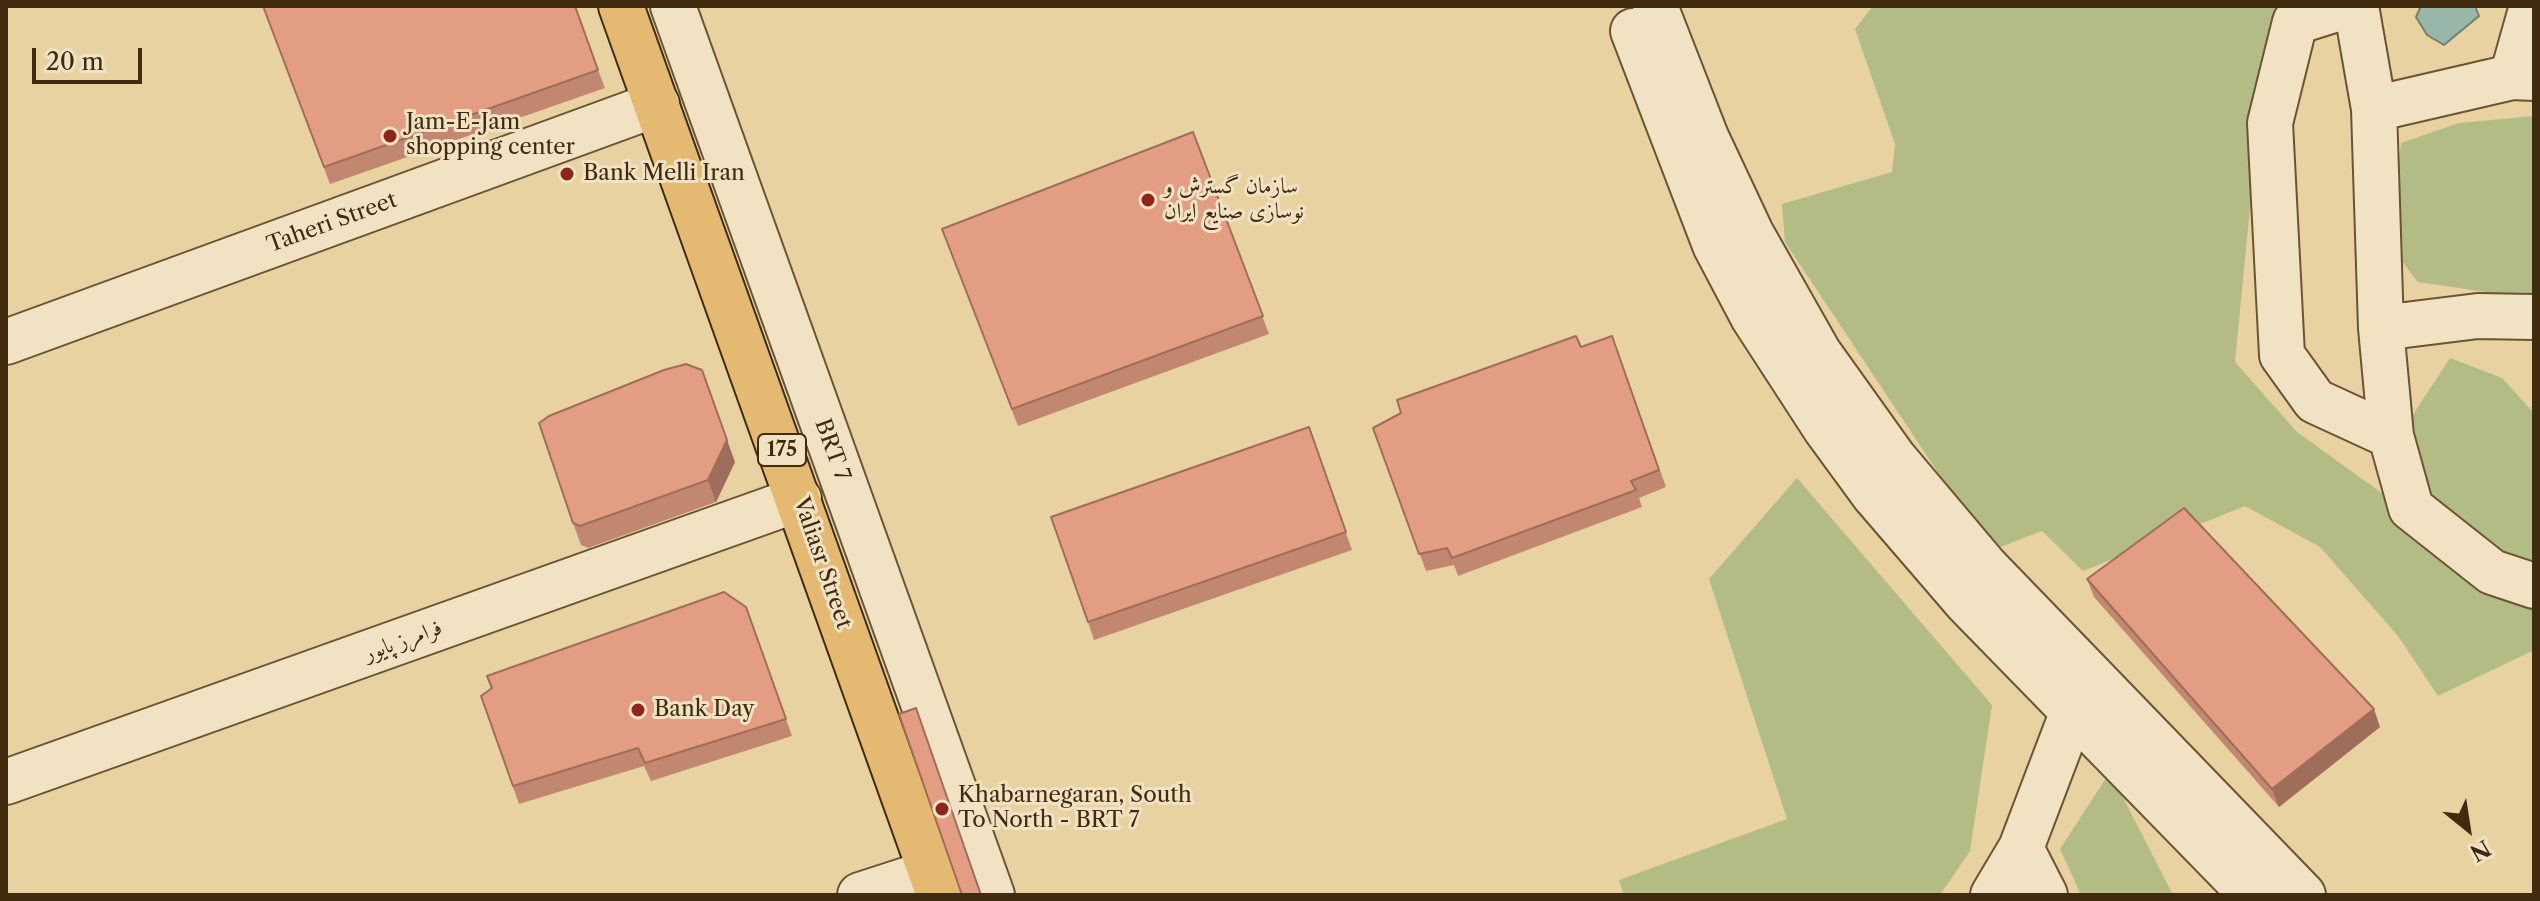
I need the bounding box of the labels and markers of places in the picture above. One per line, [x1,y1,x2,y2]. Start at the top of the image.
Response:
place label: Jam-E-Jam shopping center [406,110,575,162]
marker: Jam-E-Jam shopping center [381,127,399,145]
place label: Bank Melli Iran [583,161,745,187]
marker: Bank Melli Iran [558,165,576,183]
place label: سازمان گسترش و نوسازی صنایع ایران [1164,174,1304,226]
marker: سازمان گسترش و نوسازی صنایع ایران [1139,191,1157,209]
place label: Bank Day [654,697,754,723]
marker: Bank Day [629,701,647,719]
place label: Khabarnegaran, South To North - BRT 7 [958,783,1192,834]
marker: Khabarnegaran, South To North - BRT 7 [933,800,951,818]

